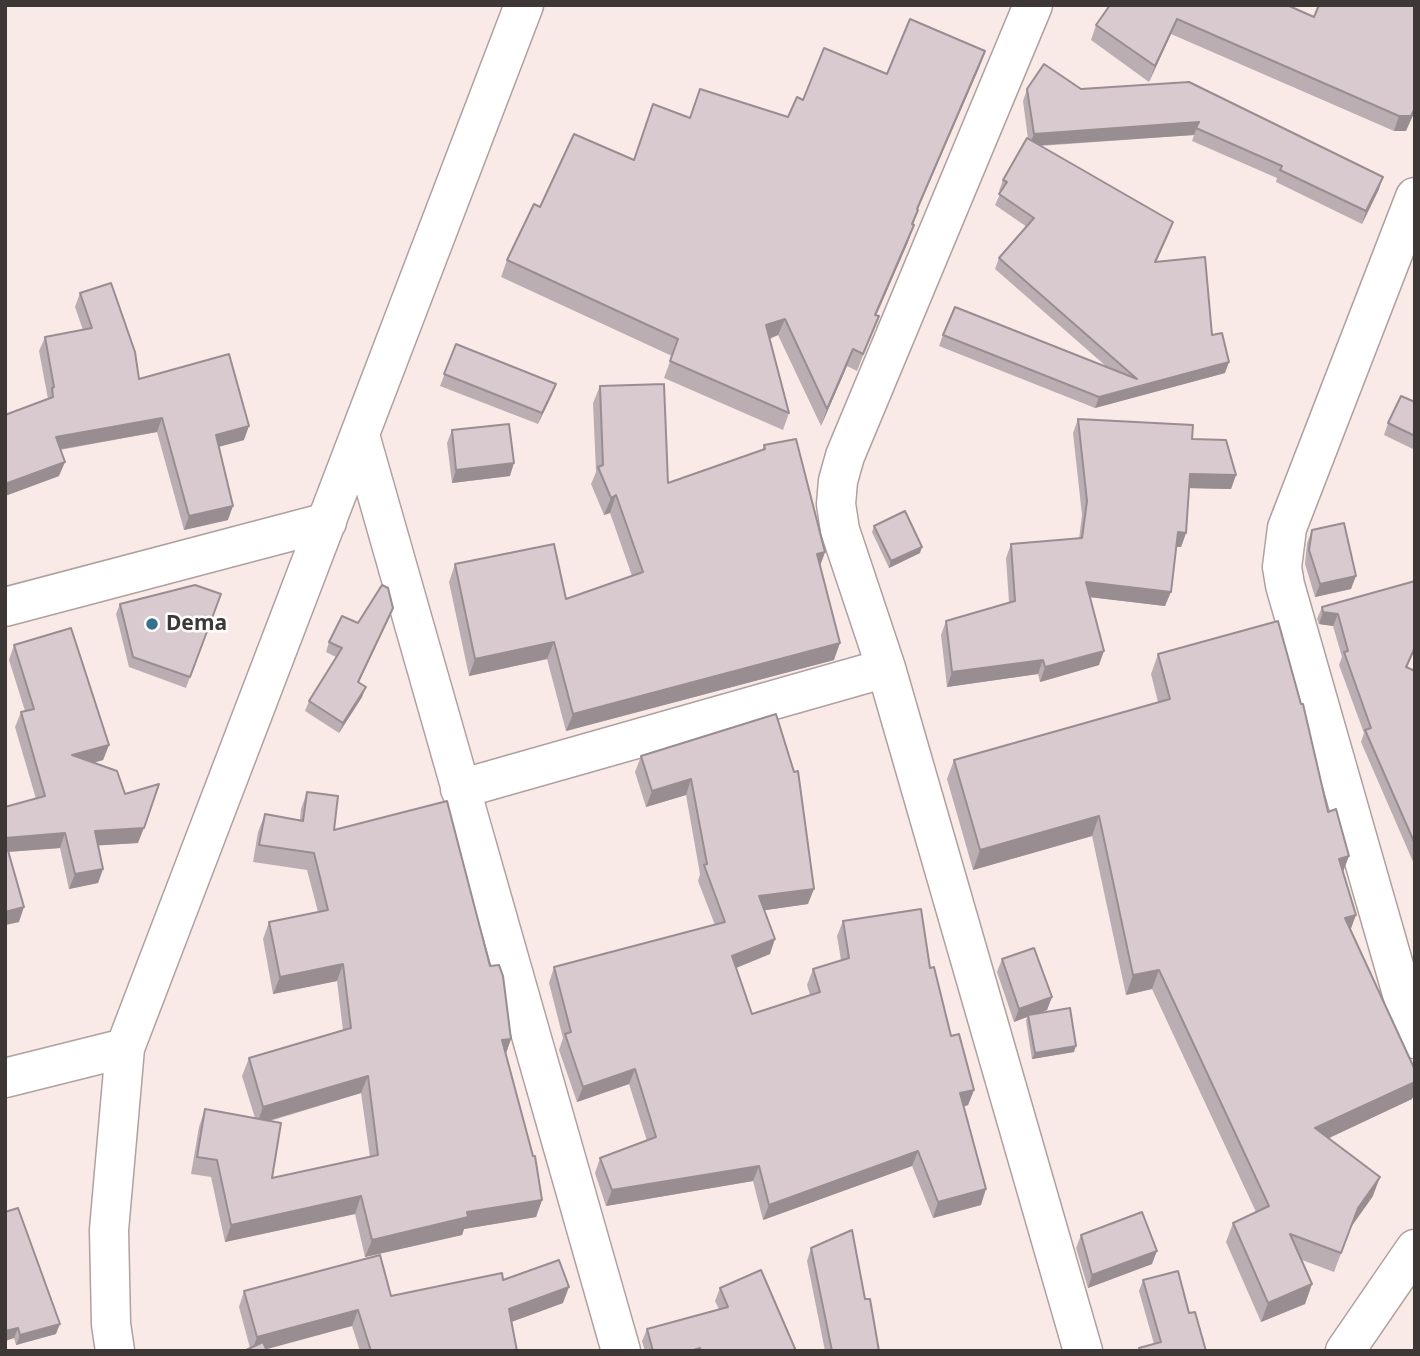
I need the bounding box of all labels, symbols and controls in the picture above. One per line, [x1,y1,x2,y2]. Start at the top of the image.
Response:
place label: Dema [166,611,227,637]
marker: Dema [144,616,160,632]

